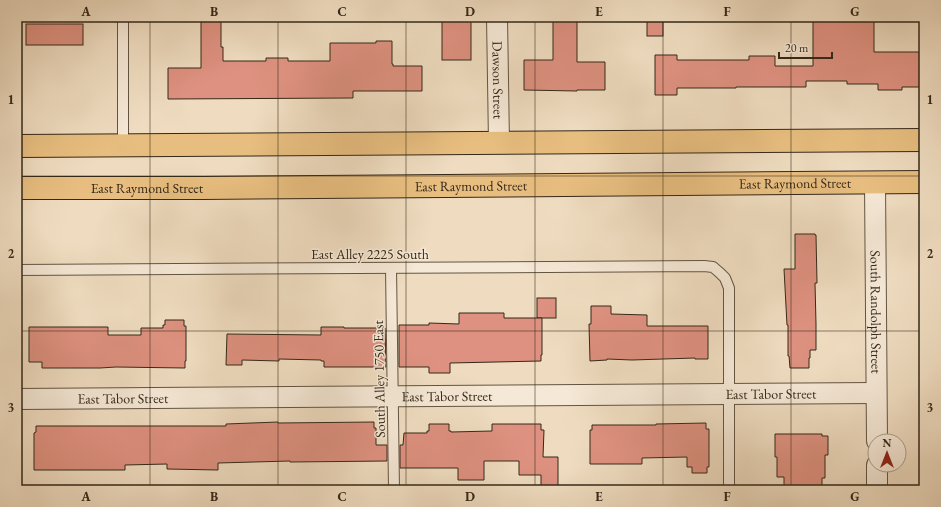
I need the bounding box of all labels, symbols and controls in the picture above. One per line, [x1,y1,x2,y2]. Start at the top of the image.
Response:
text: A [80,3,91,20]
text: B [210,3,218,20]
text: C [337,3,347,20]
text: D [465,3,475,20]
text: E [595,3,603,20]
text: F [723,3,731,20]
text: G [850,3,860,20]
scale bar [779,34,832,60]
text: 20 m [785,40,809,56]
street label: Dawson Street [488,41,508,120]
text: 1 [8,91,15,108]
text: 1 [927,91,934,108]
street label: East Raymond Street [739,174,852,193]
street label: East Raymond Street [415,176,528,195]
street label: East Raymond Street [91,179,204,197]
text: 2 [8,245,15,262]
street label: East Alley 2225 South [311,245,429,263]
text: 2 [927,245,934,262]
street label: South Randolph Street [867,250,885,374]
street label: South Alley 1750 East [369,319,389,438]
street label: East Tabor Street [725,384,817,403]
street label: East Tabor Street [401,387,493,405]
street label: East Tabor Street [77,389,169,408]
text: 3 [8,399,15,416]
text: 3 [927,399,934,416]
north arrow [867,433,907,473]
text: N [883,436,892,450]
text: A [80,488,91,505]
text: B [210,488,218,505]
text: C [337,488,347,505]
text: D [465,488,475,505]
text: E [595,488,603,505]
text: F [723,488,731,505]
text: G [850,488,860,505]

